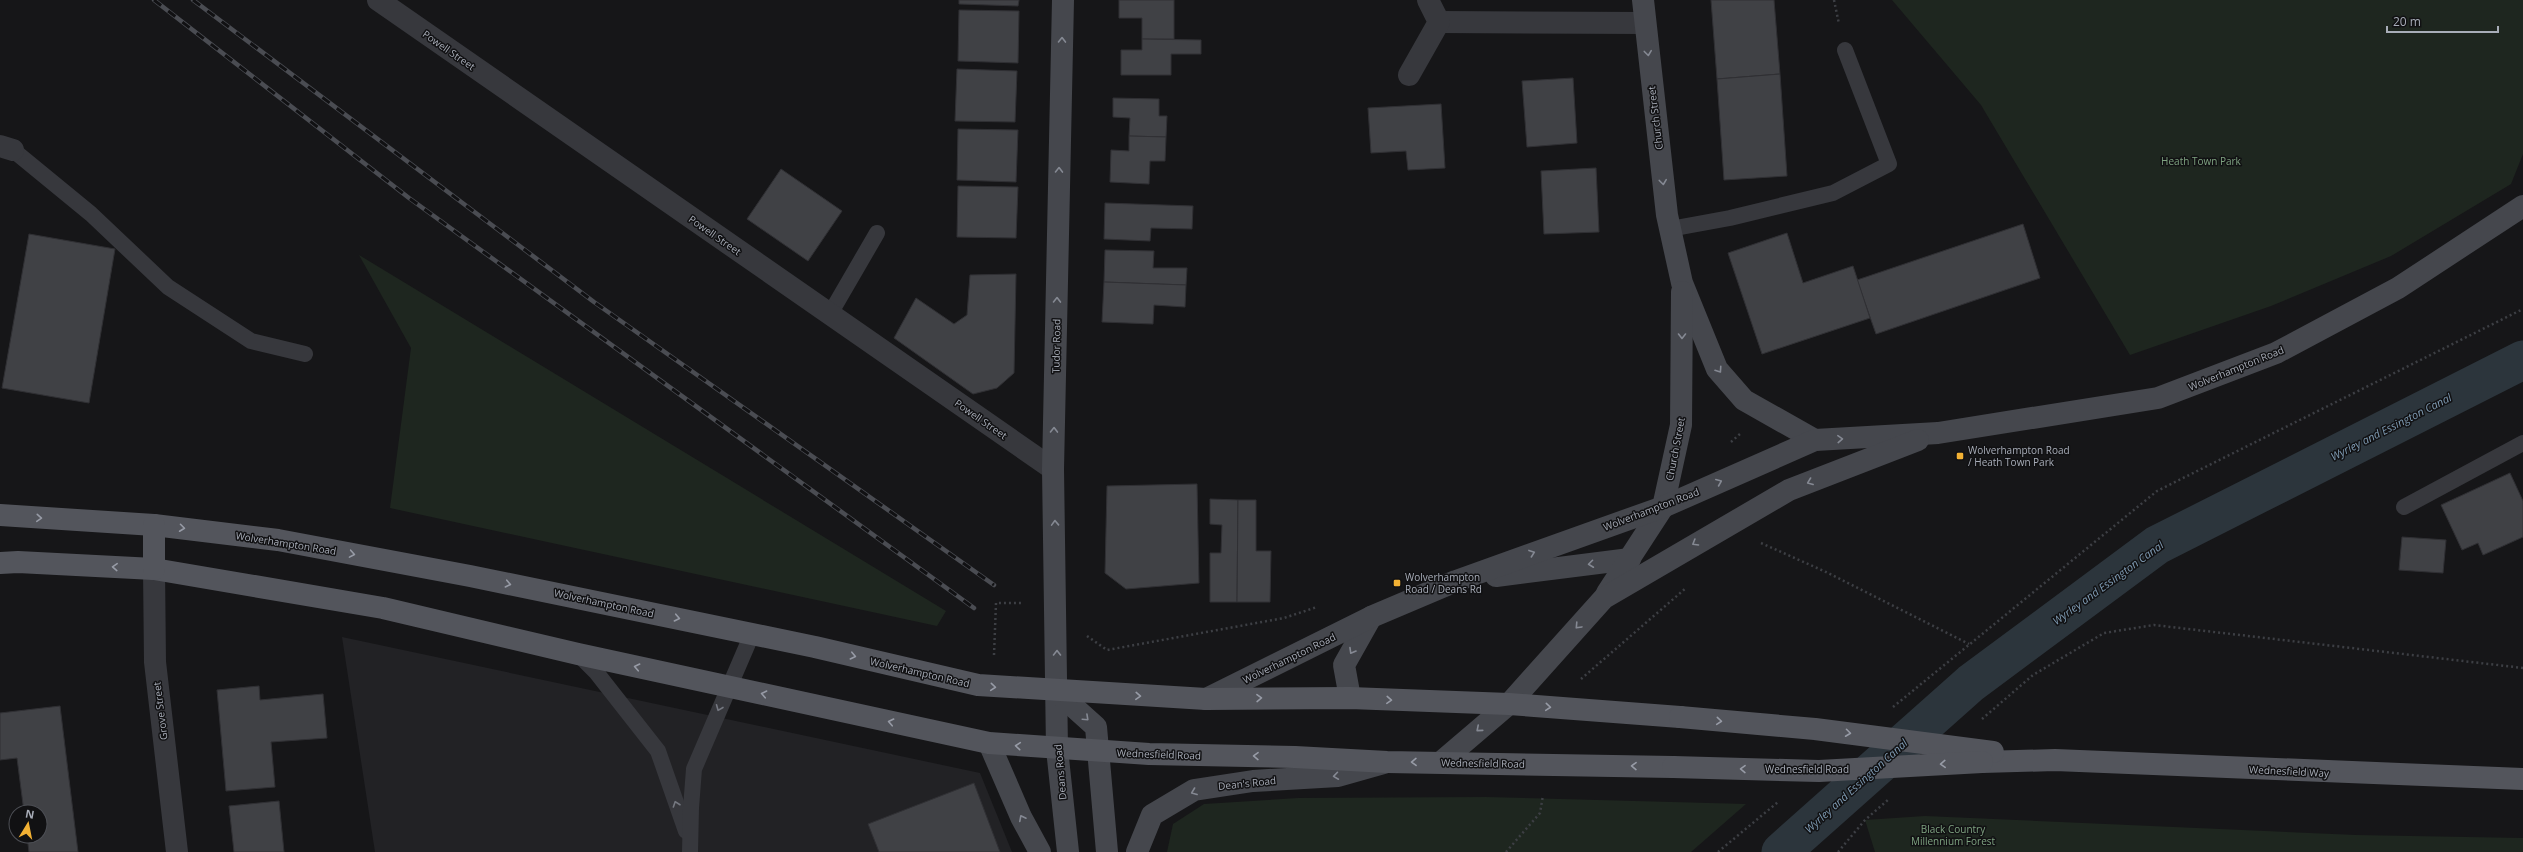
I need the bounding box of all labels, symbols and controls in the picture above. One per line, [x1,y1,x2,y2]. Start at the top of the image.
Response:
scale bar [2387,8,2498,34]
text: 20 m [2393,13,2421,30]
street label: Powell Street [420,27,478,73]
one-way arrow [1058,37,1066,43]
one-way arrow [1643,50,1652,56]
street label: Church Street [1644,85,1666,151]
park label: Heath Town Park [2161,154,2242,168]
one-way arrow [1055,167,1064,173]
one-way arrow [1658,179,1667,185]
street label: Powell Street [686,212,744,258]
one-way arrow [1053,297,1061,303]
street label: Tudor Road [1049,319,1063,373]
one-way arrow [1678,333,1686,339]
street label: Wolverhampton Road [2186,342,2286,394]
one-way arrow [1714,366,1722,373]
water label: Wyrley and Essington Canal [2328,389,2454,464]
street label: Powell Street [952,396,1010,442]
street label: Church Street [1662,416,1688,482]
one-way arrow [1050,427,1058,433]
one-way arrow [1837,434,1843,443]
place label: Wolverhampton Road / Heath Town Park [1968,443,2070,469]
marker: Wolverhampton Road / Heath Town Park [1955,451,1965,461]
one-way arrow [1806,478,1813,486]
one-way arrow [1716,479,1723,487]
street label: Wolverhampton Road [1601,484,1701,534]
one-way arrow [36,513,42,522]
one-way arrow [1050,520,1059,526]
one-way arrow [179,524,186,533]
street label: Wolverhampton Road [235,528,337,558]
water label: Wyrley and Essington Canal [2049,537,2166,628]
one-way arrow [1692,539,1699,546]
one-way arrow [349,549,356,558]
one-way arrow [1529,550,1536,558]
one-way arrow [1588,559,1594,568]
one-way arrow [112,563,118,571]
place label: Wolverhampton Road / Deans Rd [1405,570,1482,596]
marker: Wolverhampton Road / Deans Rd [1392,578,1402,588]
one-way arrow [505,579,512,587]
street label: Wolverhampton Road [553,586,655,620]
one-way arrow [674,614,680,622]
one-way arrow [1576,622,1583,629]
street label: Wolverhampton Road [1240,629,1338,687]
one-way arrow [1349,647,1357,654]
one-way arrow [1053,650,1061,656]
one-way arrow [849,651,856,659]
street label: Wolverhampton Road [869,654,971,690]
one-way arrow [633,663,640,671]
street label: Grove Street [149,681,171,741]
one-way arrow [990,682,996,691]
one-way arrow [760,691,767,699]
one-way arrow [1135,691,1141,700]
one-way arrow [1256,694,1262,703]
one-way arrow [1386,695,1392,704]
one-way arrow [1545,702,1551,711]
one-way arrow [716,705,724,712]
one-way arrow [1081,713,1089,721]
one-way arrow [1716,716,1722,725]
one-way arrow [888,718,894,726]
one-way arrow [1477,725,1484,732]
one-way arrow [1845,728,1851,737]
water label: Wyrley and Essington Canal [1801,735,1911,836]
one-way arrow [1015,741,1021,750]
street label: Deans Road [1051,744,1069,800]
street label: Wednesfield Road [1117,746,1201,762]
one-way arrow [1253,752,1259,761]
street label: Wednesfield Road [1441,755,1525,771]
one-way arrow [1411,758,1417,766]
one-way arrow [1940,760,1946,768]
one-way arrow [1631,762,1637,770]
street label: Wednesfield Road [1765,762,1849,776]
street label: Wednesfield Way [2249,762,2330,780]
one-way arrow [1740,765,1746,773]
one-way arrow [1333,771,1339,780]
street label: Dean's Road [1217,773,1277,793]
one-way arrow [1190,787,1197,795]
one-way arrow [673,800,681,807]
north arrow [8,804,48,844]
text: N [24,805,36,822]
one-way arrow [1019,814,1026,822]
park label: Black Country Millennium Forest [1911,822,1996,848]

